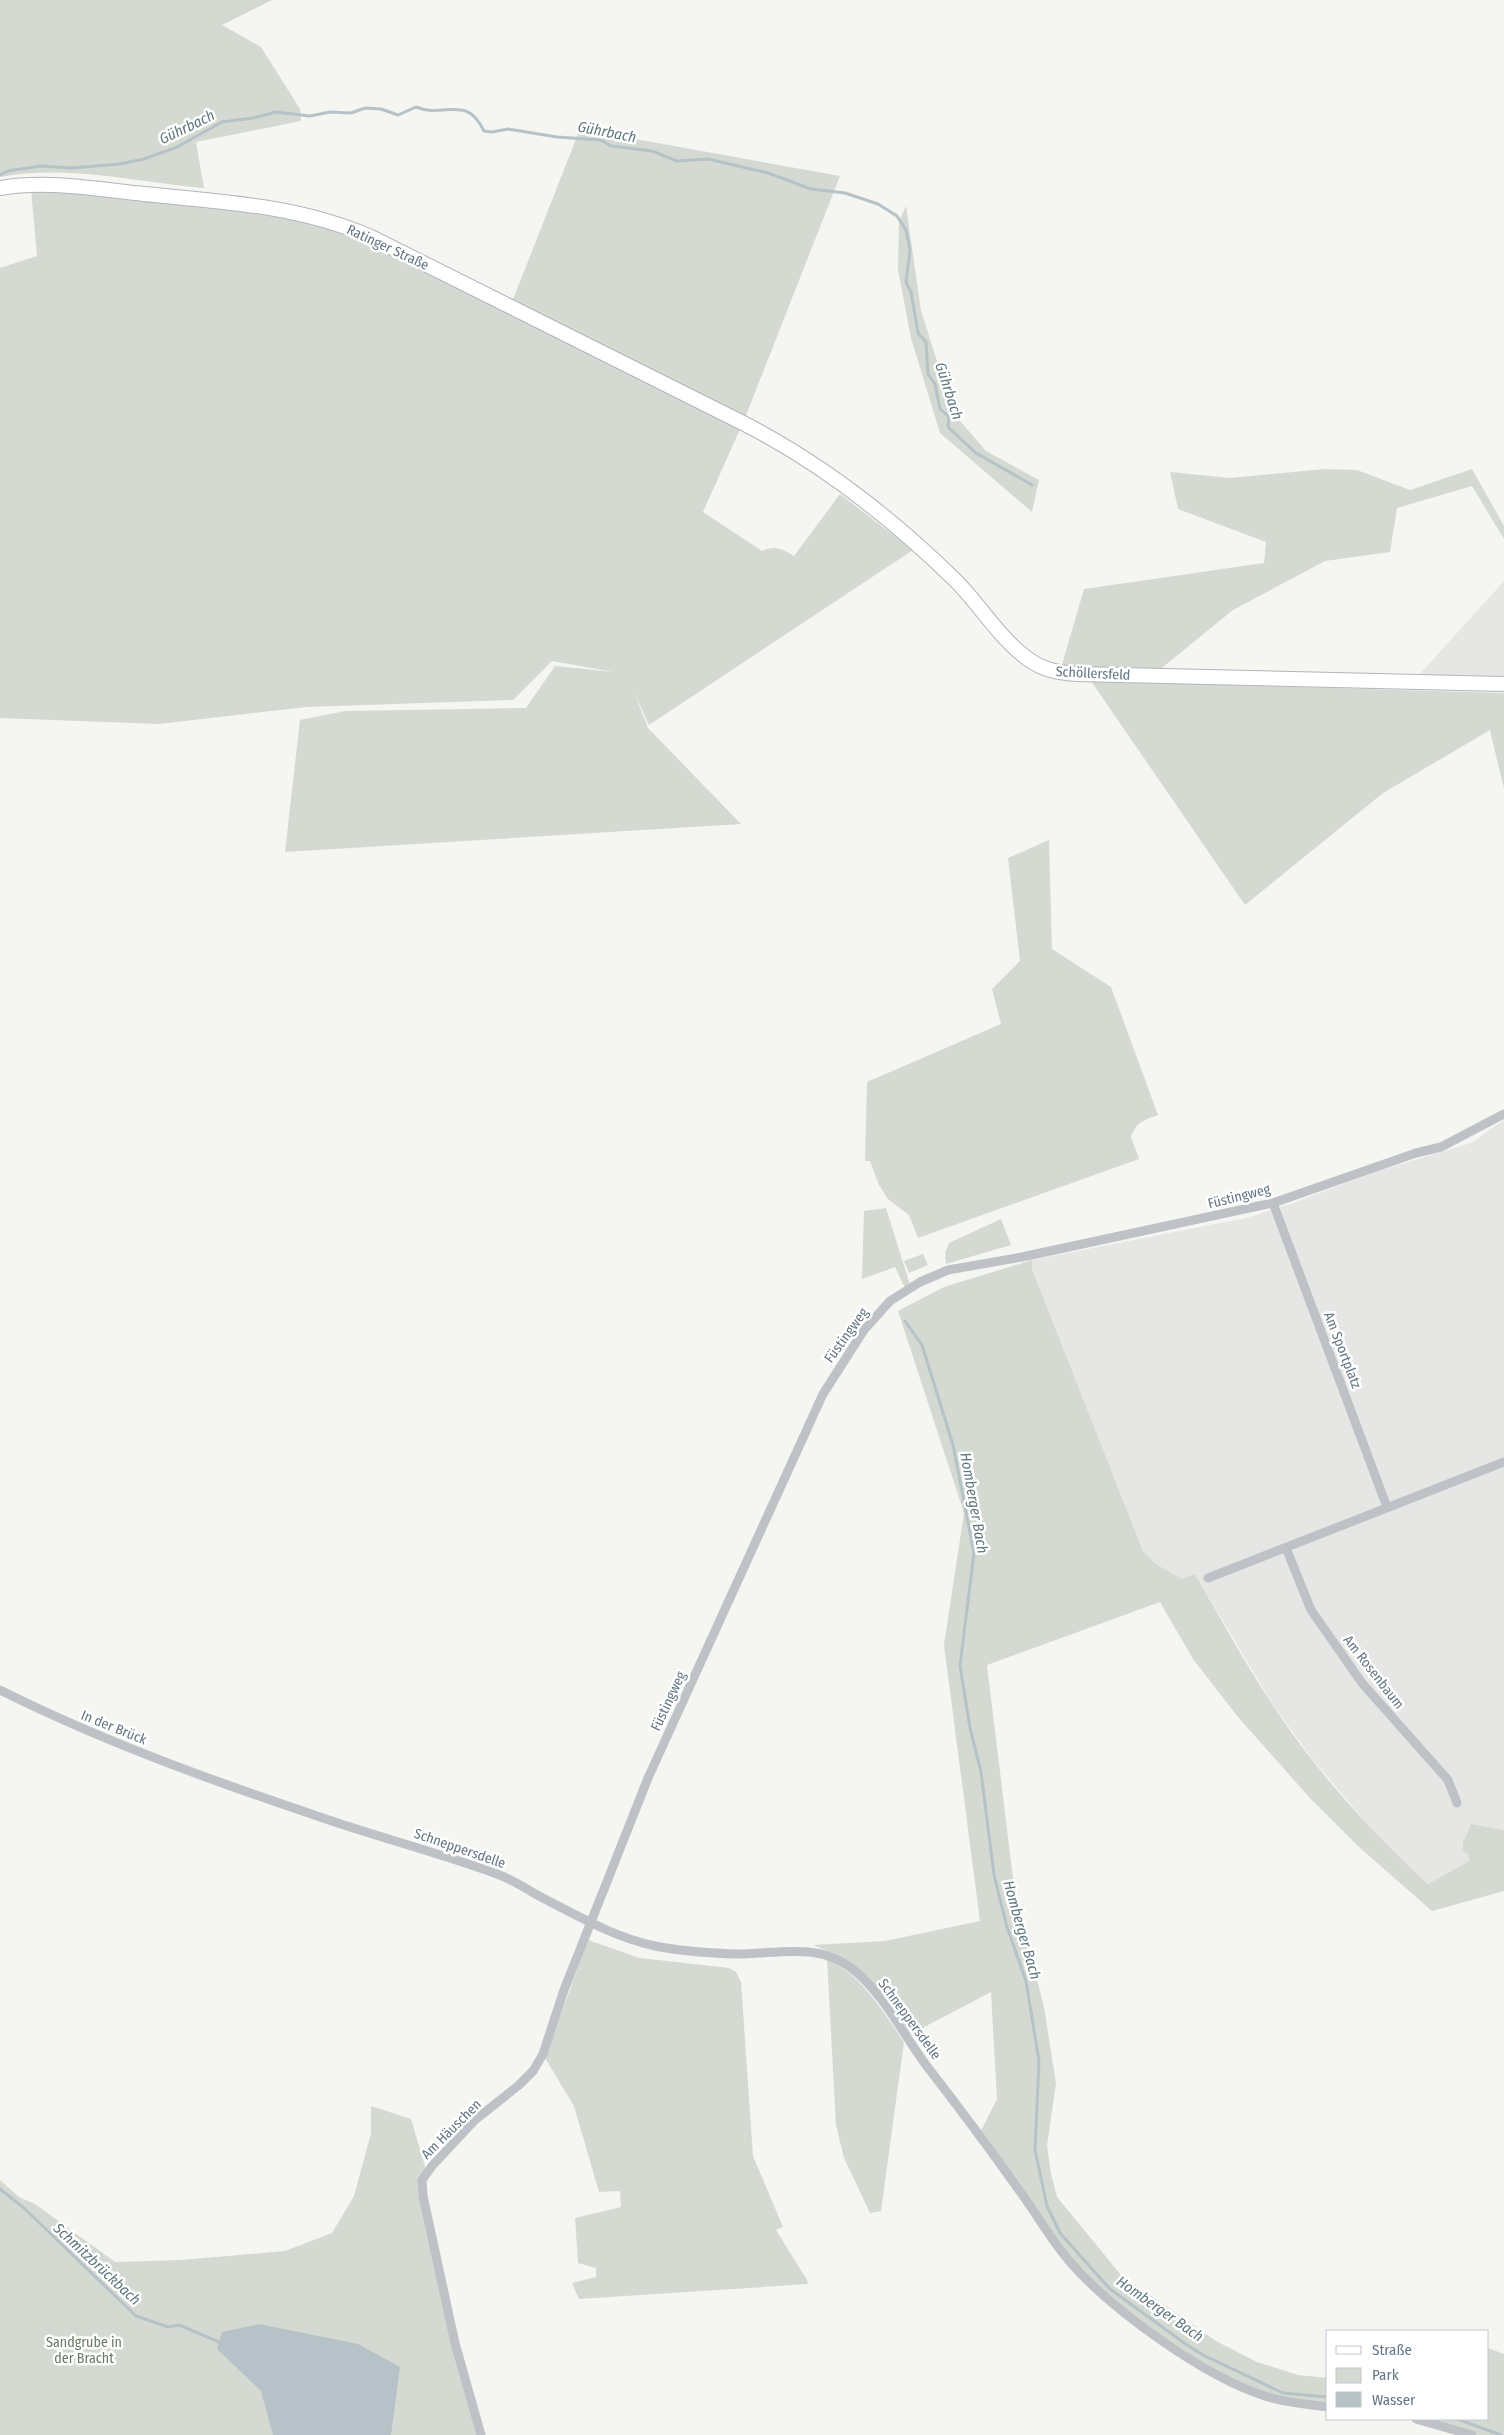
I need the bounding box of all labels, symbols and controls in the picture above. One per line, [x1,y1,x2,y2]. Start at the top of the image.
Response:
water label: Gührbach [156,106,218,148]
water label: Gührbach [576,118,638,146]
street label: Ratinger Straße [344,221,432,274]
water label: Gührbach [931,360,967,422]
street label: Schöllersfeld [1055,663,1131,684]
street label: Füstingweg [1206,1180,1272,1212]
street label: Füstingweg [821,1304,872,1366]
street label: Am Sportplatz [1320,1309,1365,1391]
water label: Homberger Bach [956,1451,992,1555]
street label: Am Rosenbaum [1340,1632,1408,1713]
street label: Füstingweg [647,1668,690,1734]
street label: In der Brück [78,1707,150,1749]
street label: Schneppersdelle [412,1825,508,1872]
water label: Homberger Bach [999,1878,1045,1982]
street label: Schneppersdelle [875,1976,945,2063]
street label: Am Häuschen [418,2096,485,2163]
water label: Schmitzbrückbach [49,2218,144,2309]
water label: Homberger Bach [1113,2272,1207,2346]
legend [1326,2330,1489,2420]
park label: Sandgrube in der Bracht [46,2334,122,2367]
text: Straße [1372,2341,1412,2359]
text: Park [1372,2366,1399,2384]
text: Wasser [1372,2391,1416,2409]

